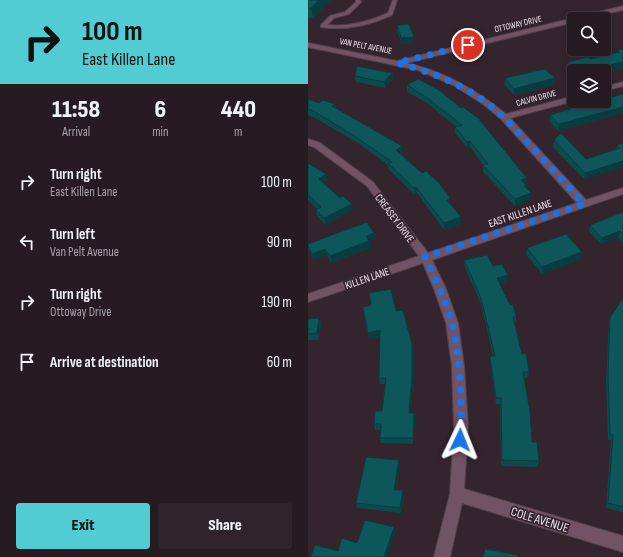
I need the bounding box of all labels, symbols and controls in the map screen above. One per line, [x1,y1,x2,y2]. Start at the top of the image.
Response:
map controls [567,12,611,108]
button: search [567,12,611,56]
street label: OTTOWAY DRIVE [493,14,543,35]
text: 100 m [82,15,143,48]
icon: right [16,16,68,68]
pin [451,28,485,62]
icon: arrive [457,34,479,56]
street label: VAN PELT AVENUE [339,36,393,57]
text: East Killen Lane [82,49,175,70]
button: layers [567,64,611,108]
street label: CALVIN DRIVE [515,88,558,109]
text: 11:58 [52,95,100,124]
text: 6 [155,95,166,124]
text: 440 [221,95,256,124]
text: Arrival [62,124,90,140]
text: min [152,124,169,140]
text: m [234,124,242,140]
text: Turn right [50,165,102,184]
icon: right [16,171,38,193]
text: 100 m [261,173,292,192]
text: East Killen Lane [50,184,118,200]
street label: CREASEY DRIVE [372,191,417,245]
street label: EAST KILLEN LANE [487,197,554,230]
text: Turn left [50,225,95,244]
icon: left [16,231,38,253]
text: 90 m [267,233,292,252]
text: Van Pelt Avenue [50,244,119,260]
street label: KILLEN LANE [343,265,391,292]
text: Turn right [50,285,102,304]
icon: right [16,291,38,313]
text: 190 m [261,293,292,312]
text: Ottoway Drive [50,304,111,320]
icon: arrive [16,351,38,373]
text: Arrive at destination [50,353,159,372]
text: 60 m [267,353,292,372]
position arrow [439,419,481,461]
button: Exit [16,503,150,549]
button: Share [158,503,292,549]
street label: COLE AVENUE [509,504,571,536]

